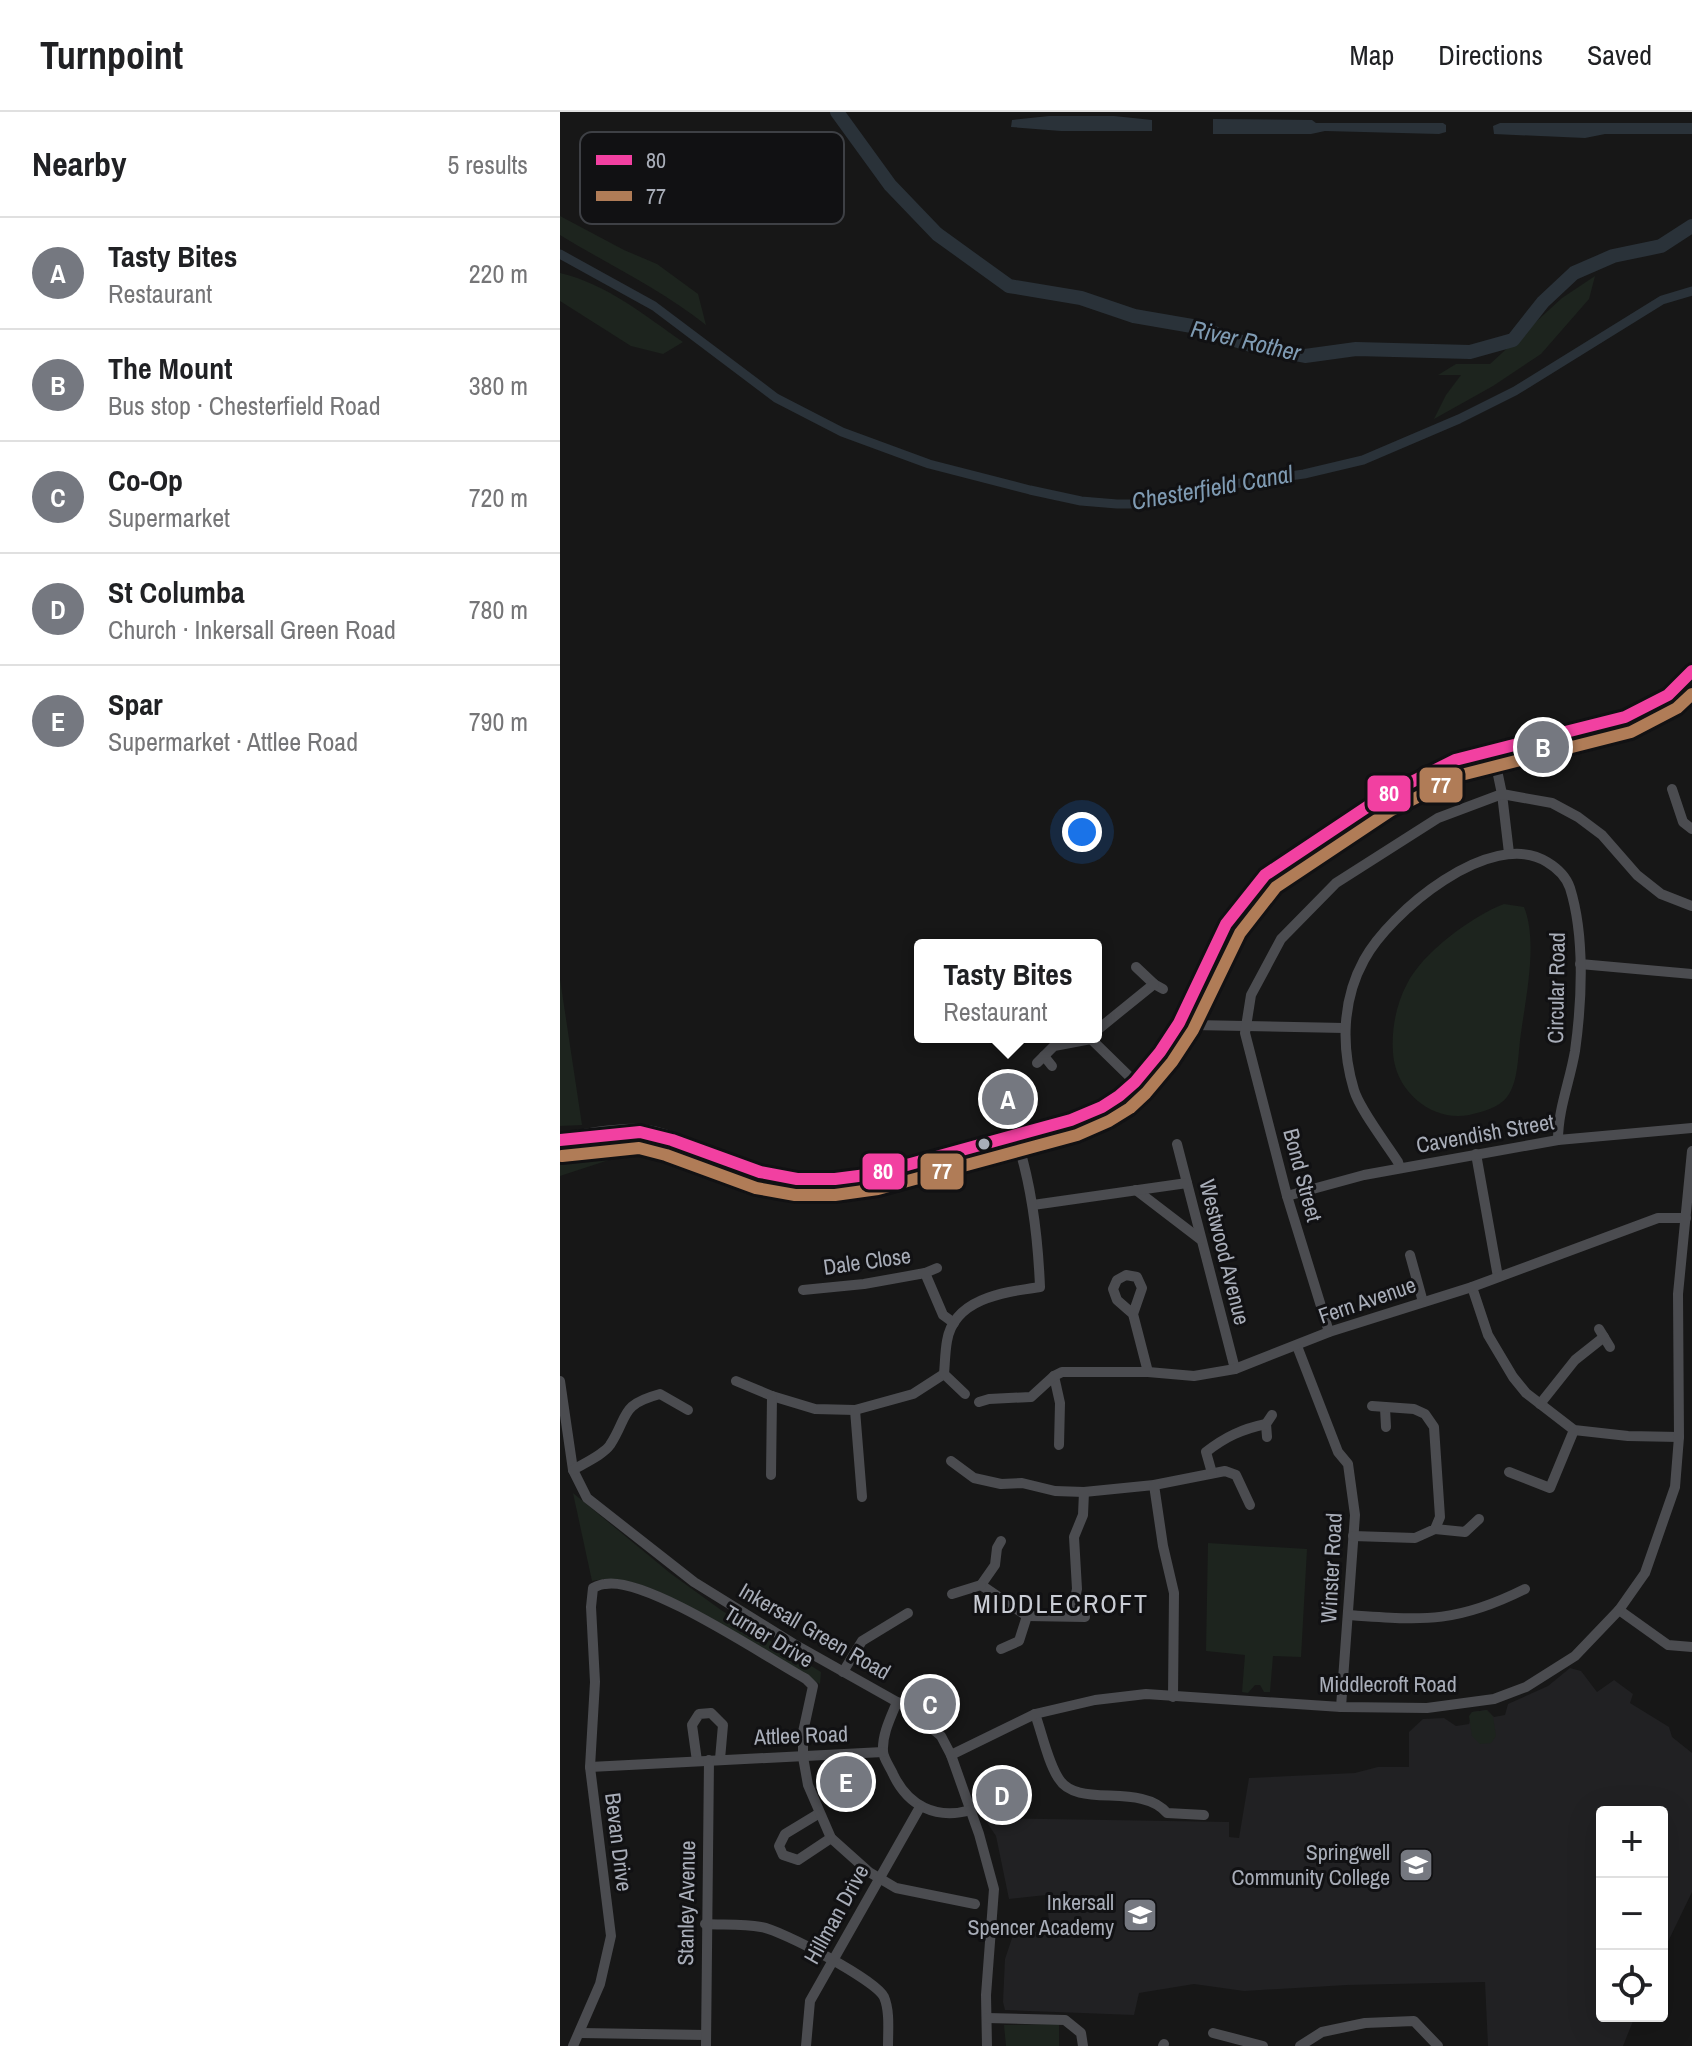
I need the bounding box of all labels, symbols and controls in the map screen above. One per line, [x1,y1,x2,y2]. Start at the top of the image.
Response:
text: Turnpoint [40,30,183,81]
text: Map [1350,36,1394,74]
text: Directions [1438,36,1543,74]
text: Saved [1587,36,1652,74]
legend [580,132,844,224]
text: Nearby [32,141,127,187]
text: 80 [646,145,666,175]
text: 5 results [447,147,528,182]
text: 77 [646,181,666,211]
text: Tasty Bites [108,236,237,276]
text: A [50,256,66,291]
text: 220 m [469,256,528,291]
text: Restaurant [108,276,212,311]
water label: River Rother [1188,312,1305,368]
text: The Mount [108,348,232,388]
text: B [50,368,66,403]
text: 380 m [469,368,528,403]
text: Bus stop · Chesterfield Road [108,388,381,423]
water label: Chesterfield Canal [1129,457,1296,517]
text: Co-Op [108,460,183,500]
text: C [50,480,66,515]
text: 720 m [469,480,528,515]
text: Supermarket [108,500,230,535]
text: St Columba [108,572,245,612]
text: D [50,592,66,627]
text: 780 m [469,592,528,627]
text: Church · Inkersall Green Road [108,612,396,647]
text: Spar [108,684,163,724]
text: E [51,704,65,739]
text: 790 m [469,704,528,739]
pin: B [1517,717,1569,777]
text: Supermarket · Attlee Road [108,724,358,759]
line badge: 77 [1418,766,1464,804]
text: 77 [1431,770,1451,800]
line badge: 80 [1366,774,1412,813]
text: 80 [1379,778,1399,808]
your location [1062,812,1102,852]
street label: Circular Road [1540,932,1572,1044]
popup [914,939,1102,1043]
text: Tasty Bites [943,954,1073,994]
text: Restaurant [943,994,1048,1029]
pin: A [982,1069,1034,1129]
street label: Cavendish Street [1414,1106,1556,1160]
street label: Bond Street [1276,1125,1330,1225]
unlabelled marker [976,1136,992,1152]
line badge: 80 [861,1152,906,1191]
line badge: 77 [919,1152,965,1191]
text: 80 [873,1156,893,1186]
text: 77 [932,1156,952,1186]
street label: Westwood Avenue [1192,1176,1258,1328]
street label: Dale Close [821,1240,913,1282]
street label: Fern Avenue [1314,1269,1420,1331]
street label: Winster Road [1313,1512,1349,1624]
street label: Inkersall Green Road [734,1575,896,1687]
district label: MIDDLECROFT [973,1586,1149,1621]
street label: Turner Drive [719,1597,819,1675]
street label: Middlecroft Road [1319,1669,1457,1699]
pin: C [904,1674,956,1734]
street label: Attlee Road [752,1718,849,1752]
pin: E [820,1752,872,1812]
pin: D [976,1765,1028,1825]
street label: Bevan Drive [598,1791,640,1893]
map controls [1596,1806,1668,2022]
button: + [1596,1806,1668,1878]
place label: Springwell Community College [1232,1837,1390,1892]
street label: Stanley Avenue [670,1840,702,1966]
school or university icon: Springwell Community College [1397,1846,1435,1884]
street label: Hillman Drive [796,1859,876,1969]
button: − [1596,1878,1668,1950]
place label: Inkersall Spencer Academy [968,1887,1114,1942]
school or university icon: Inkersall Spencer Academy [1121,1896,1159,1934]
button: locate [1596,1950,1668,2022]

